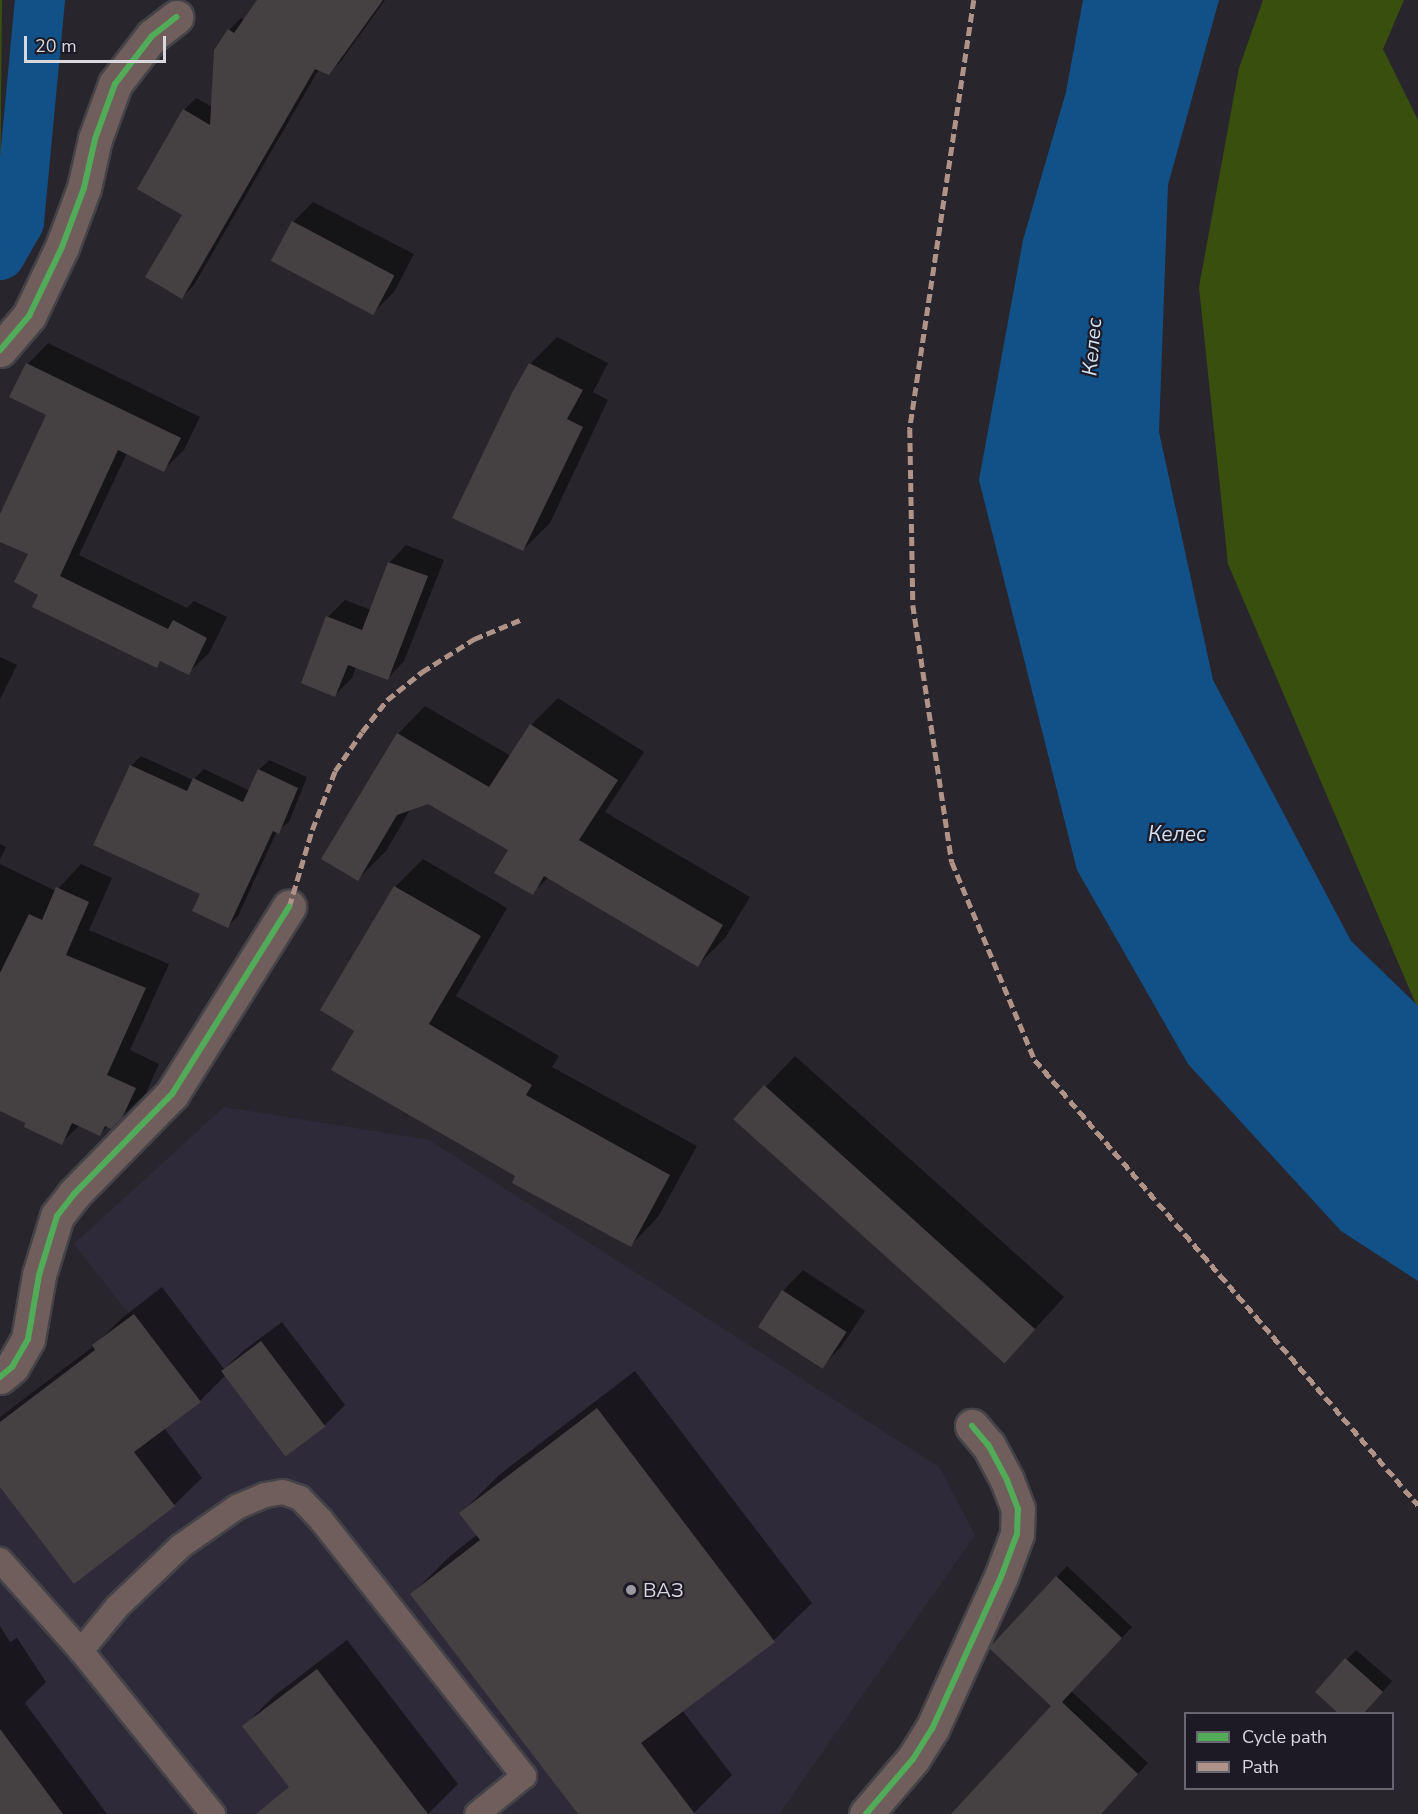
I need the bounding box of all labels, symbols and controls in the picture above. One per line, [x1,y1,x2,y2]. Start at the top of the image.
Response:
scale bar [27,24,170,62]
text: 20 m [35,34,77,58]
water label: Келес [1077,317,1107,377]
water label: Келес [1148,821,1206,847]
place label: ВАЗ [643,1578,684,1602]
marker: ВАЗ [624,1583,638,1597]
legend [1184,1712,1394,1790]
text: Cycle path [1242,1725,1327,1749]
text: Path [1242,1755,1279,1779]

